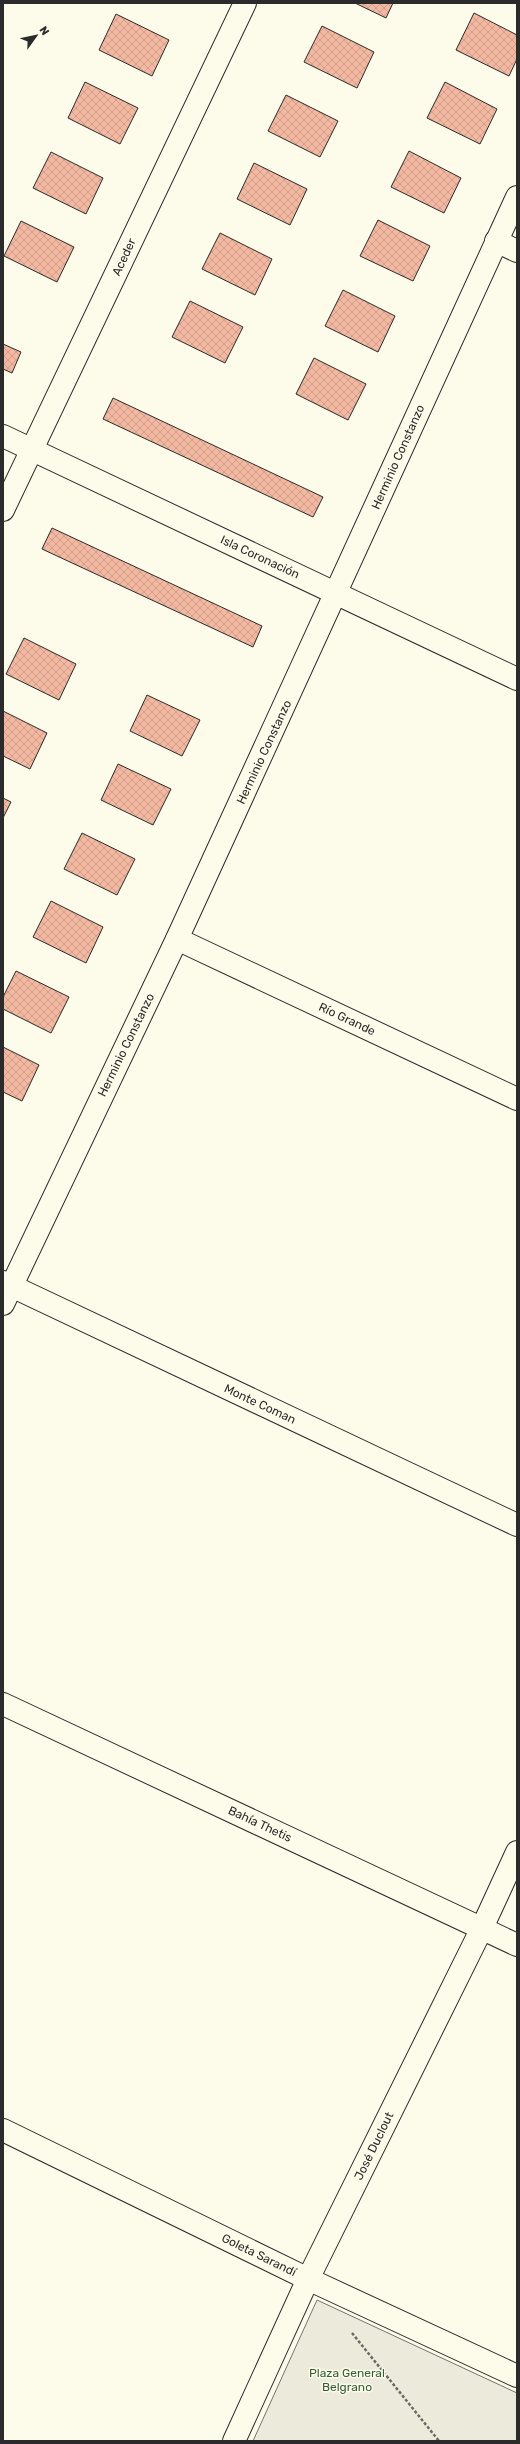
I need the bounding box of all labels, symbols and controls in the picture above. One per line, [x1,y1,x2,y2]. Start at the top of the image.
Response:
north arrow [16,16,56,56]
text: N [36,24,52,38]
street label: Aceder [109,236,139,278]
street label: Herminio Constanzo [369,402,427,512]
street label: Isla Coronación [218,533,302,581]
street label: Herminio Constanzo [234,698,294,806]
street label: Herminio Constanzo [95,991,157,1099]
street label: Río Grande [316,1000,378,1038]
street label: Monte Coman [222,1381,298,1427]
street label: Bahía Thetis [226,1803,294,1845]
street label: José Duclout [351,2109,397,2182]
street label: Goleta Sarandí [219,2231,300,2280]
park label: Plaza General Belgrano [309,2366,385,2394]

